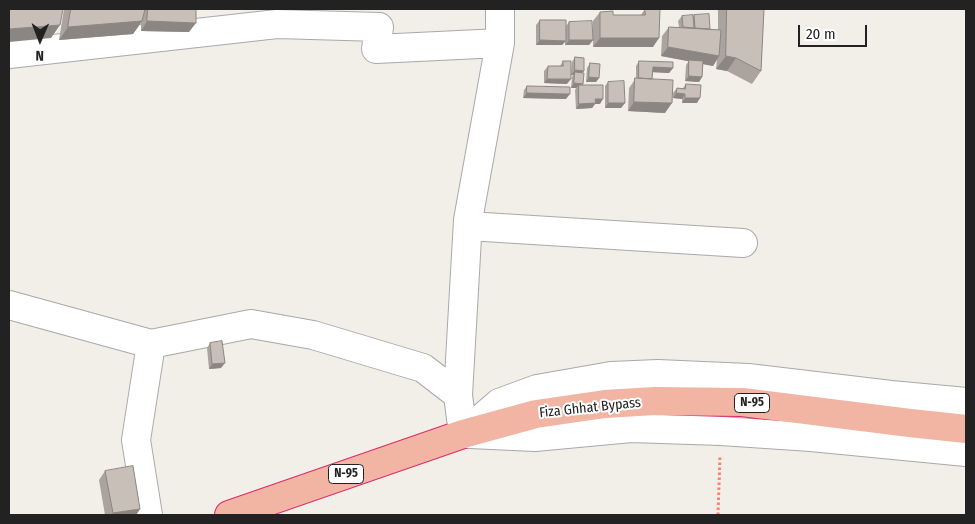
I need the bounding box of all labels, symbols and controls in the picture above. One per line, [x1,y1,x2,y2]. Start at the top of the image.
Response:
north arrow [15,15,65,65]
scale bar [800,15,869,47]
text: 20 m [806,25,836,43]
text: N [35,47,44,64]
road number: N-95 [734,393,770,412]
street label: Fiza Ghhat Bypass [538,394,642,422]
road number: N-95 [328,464,364,484]

